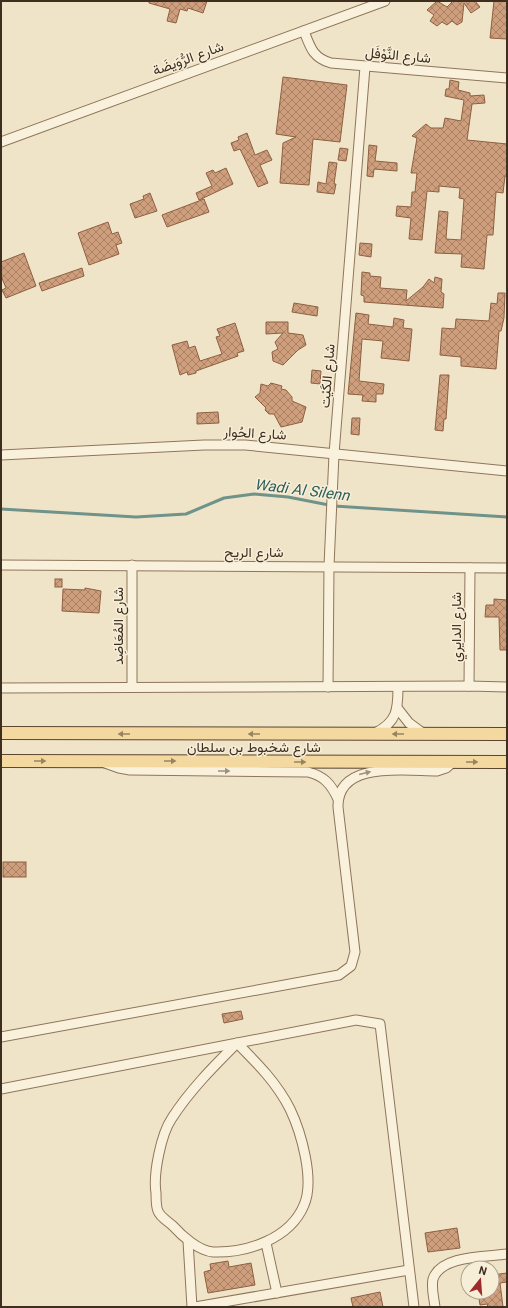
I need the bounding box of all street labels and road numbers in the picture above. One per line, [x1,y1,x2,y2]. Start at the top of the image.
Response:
street label: شارع الرُّوَيضَة [150,37,227,83]
street label: شارع النَّوْفَل [364,43,432,71]
street label: شارع الكَيْت [315,343,343,409]
street label: شارع الحُوار [222,422,287,448]
street label: شارع الريح [224,543,284,565]
street label: شارع المُعَاضِد [109,587,131,665]
street label: شارع الدايري [447,592,469,662]
street label: شارع شخبوط بن سلطان [187,738,321,760]

